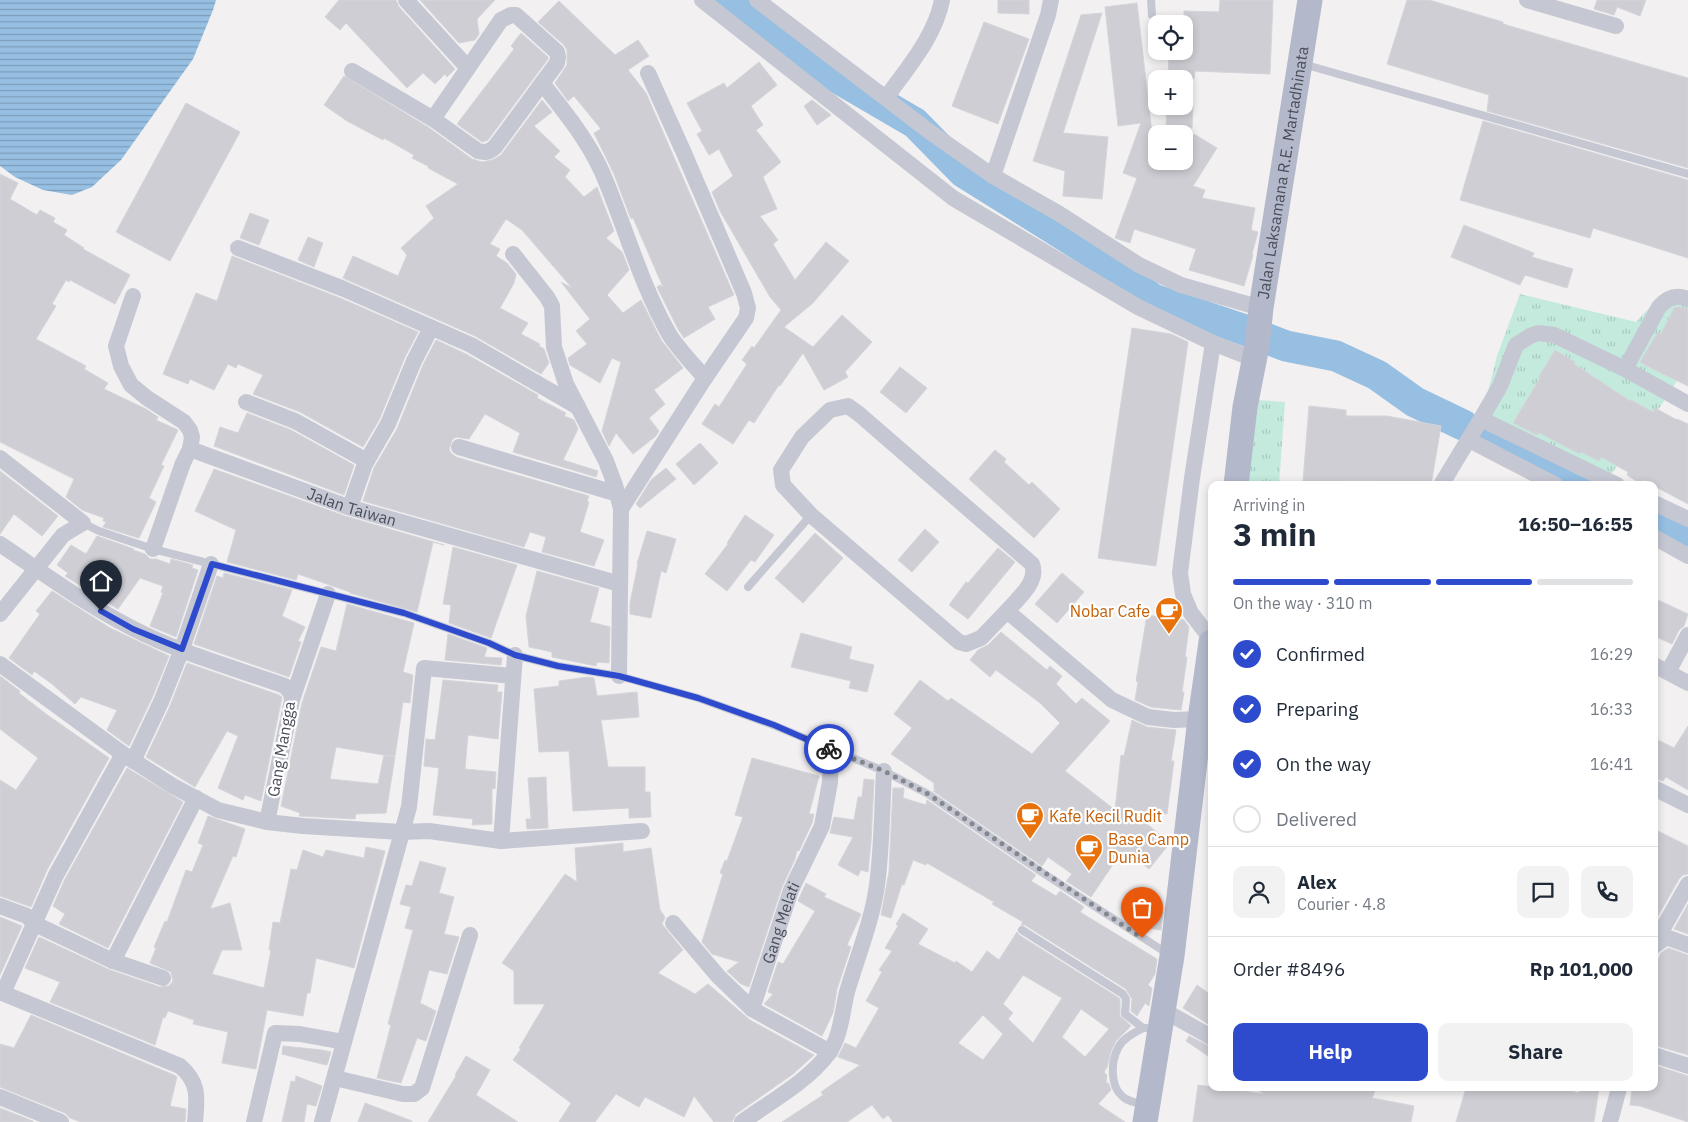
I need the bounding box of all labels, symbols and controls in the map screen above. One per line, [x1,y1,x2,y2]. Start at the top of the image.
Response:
map controls [1148,15,1193,170]
button: locate [1148,15,1193,60]
street label: Jalan Laksamana R.E. Martadhinata [1253,44,1313,300]
button: + [1148,70,1193,115]
button: − [1148,125,1193,170]
street label: Jalan Taiwan [304,483,399,530]
text: Arriving in [1233,495,1305,515]
text: 16:50–16:55 [1518,512,1633,536]
text: 3 min [1233,513,1317,555]
pin [80,560,122,611]
icon: home [87,567,115,595]
text: On the way · 310 m [1233,593,1372,613]
cafe icon: Nobar Cafe [1154,596,1184,635]
place label: Nobar Cafe [1070,601,1150,621]
icon: check [1233,640,1261,668]
text: Confirmed [1276,642,1365,666]
text: 16:29 [1590,644,1633,664]
icon: check [1233,695,1261,723]
text: Preparing [1276,697,1358,721]
street label: Gang Mangga [263,699,299,799]
text: 16:33 [1590,699,1633,719]
courier [804,724,854,774]
icon: bike [815,735,843,763]
icon: check [1233,750,1261,778]
text: On the way [1276,752,1371,776]
text: 16:41 [1590,754,1633,774]
cafe icon: Kafe Kecil Rudit [1015,801,1045,840]
place label: Kafe Kecil Rudit [1049,806,1162,826]
text: Delivered [1276,807,1357,831]
place label: Base Camp Dunia [1108,829,1189,867]
cafe icon: Base Camp Dunia [1074,833,1104,872]
button: person [1233,866,1285,918]
button: chat [1517,866,1569,918]
button: phone [1581,866,1633,918]
text: Alex [1297,870,1337,894]
street label: Gang Melati [758,878,804,966]
pin [1121,887,1163,938]
icon: bag [1128,894,1156,922]
text: Courier · 4.8 [1297,894,1386,914]
text: Order #8496 [1233,957,1345,981]
text: Rp 101,000 [1530,957,1633,981]
button: Help [1233,1023,1428,1081]
button: Share [1438,1023,1633,1081]

